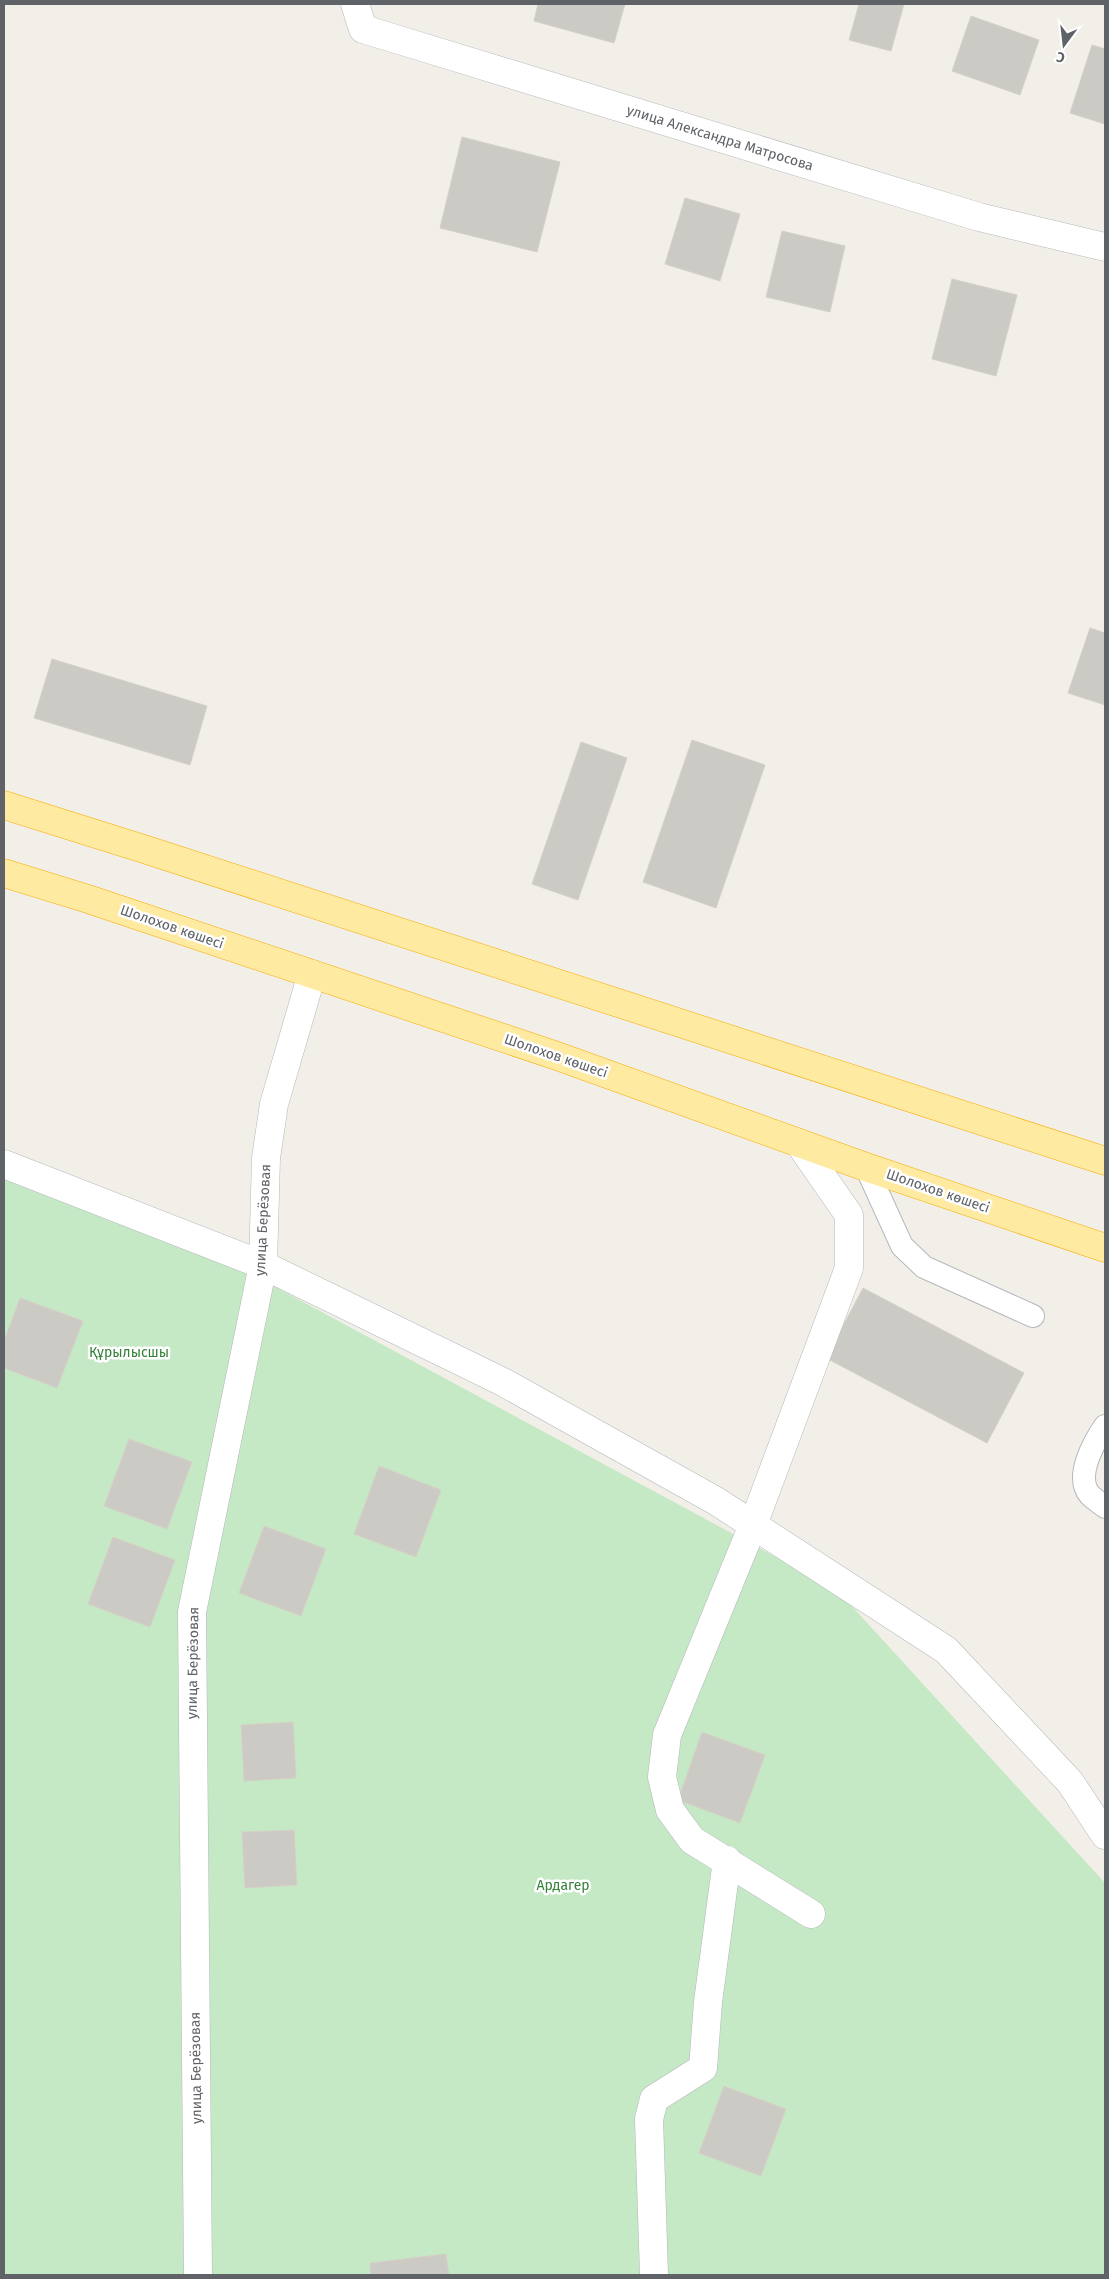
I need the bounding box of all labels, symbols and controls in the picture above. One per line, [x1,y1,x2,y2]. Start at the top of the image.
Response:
north arrow [1039,20,1089,70]
text: С [1055,48,1067,66]
street label: улица Александра Матросова [625,101,815,175]
street label: Шолохов көшесі [118,901,226,953]
street label: Шолохов көшесі [502,1030,610,1082]
street label: улица Берёзовая [252,1163,274,1277]
street label: Шолохов көшесі [884,1165,992,1217]
park label: Құрылысшы [89,1344,169,1361]
street label: улица Берёзовая [184,1607,202,1719]
park label: Ардагер [536,1877,590,1894]
street label: улица Берёзовая [187,2012,205,2124]

